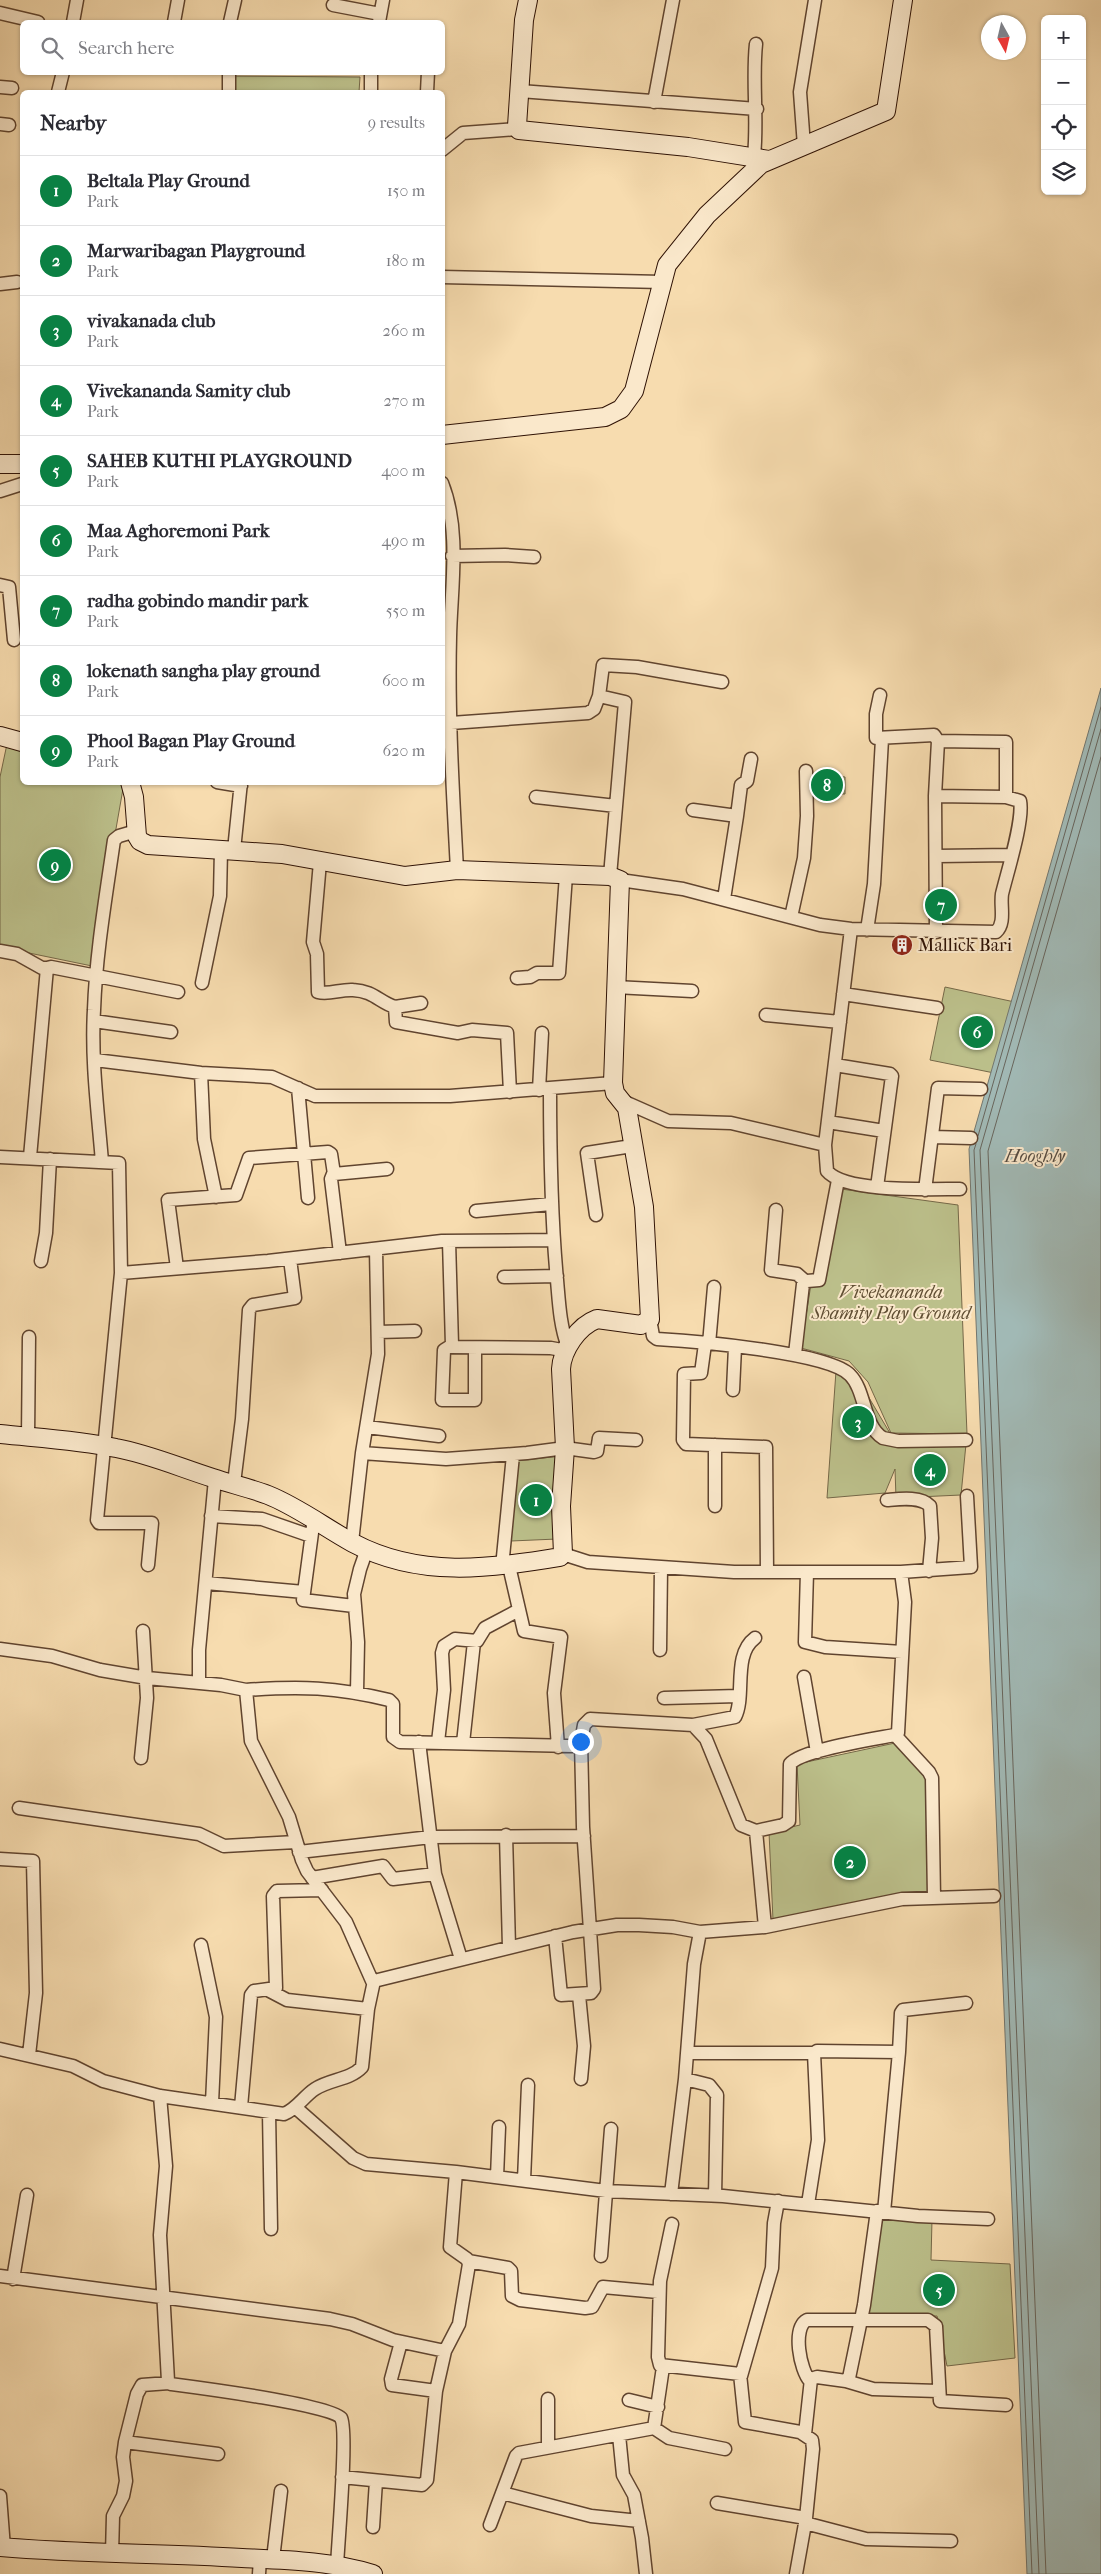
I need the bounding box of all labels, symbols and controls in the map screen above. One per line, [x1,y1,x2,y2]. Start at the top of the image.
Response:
north arrow [981,15,1026,60]
map controls [1041,15,1086,195]
button: + [1041,15,1086,60]
search box [20,20,445,75]
icon: search [38,34,66,62]
text: Search here [78,37,174,59]
button: − [1041,60,1086,105]
button: locate [1041,105,1086,150]
text: Nearby [40,111,106,135]
text: 9 results [368,113,425,132]
button: layers [1041,150,1086,195]
text: Beltala Play Ground [87,170,250,192]
text: 1 [53,181,59,200]
text: 150 m [387,181,425,200]
text: Park [87,192,119,211]
text: Marwaribagan Playground [87,240,305,262]
text: 2 [52,251,60,270]
text: 180 m [386,251,425,270]
text: Park [87,262,119,281]
text: vivakanada club [87,310,216,332]
text: 3 [53,321,59,340]
text: 260 m [383,321,425,340]
text: Park [87,332,119,351]
text: Vivekananda Samity club [87,380,290,402]
text: 4 [51,391,61,410]
text: 270 m [384,391,425,410]
text: Park [87,402,119,421]
text: SAHEB KUTHI PLAYGROUND [87,450,352,472]
text: 5 [53,461,59,480]
text: 400 m [381,461,425,480]
text: Park [87,472,119,491]
text: Maa Aghoremoni Park [87,520,270,542]
text: 6 [52,531,60,550]
text: 490 m [382,531,425,550]
text: Park [87,542,119,561]
text: radha gobindo mandir park [87,590,308,612]
text: 7 [52,601,60,620]
text: 550 m [386,601,425,620]
text: Park [87,612,119,631]
text: lokenath sangha play ground [87,660,320,682]
text: 8 [52,671,60,690]
text: 600 m [382,671,425,690]
text: Park [87,682,119,701]
text: Phool Bagan Play Ground [87,730,295,752]
text: 9 [52,741,60,760]
text: 620 m [383,741,425,760]
text: Park [87,752,119,771]
pin: 8 [811,766,843,804]
pin: 9 [39,846,71,884]
pin: 7 [925,886,957,924]
building icon: Mallick Bari [890,933,914,957]
place label: Mallick Bari [918,935,1013,956]
pin: 6 [961,1013,993,1051]
water label: Hooghly [1004,1145,1066,1167]
park label: Vivekananda Shamity Play Ground [811,1282,973,1324]
pin: 3 [842,1403,874,1441]
pin: 4 [914,1451,946,1489]
pin: 1 [520,1481,552,1519]
your location [568,1729,594,1755]
pin: 2 [834,1843,866,1881]
pin: 5 [923,2271,955,2309]

